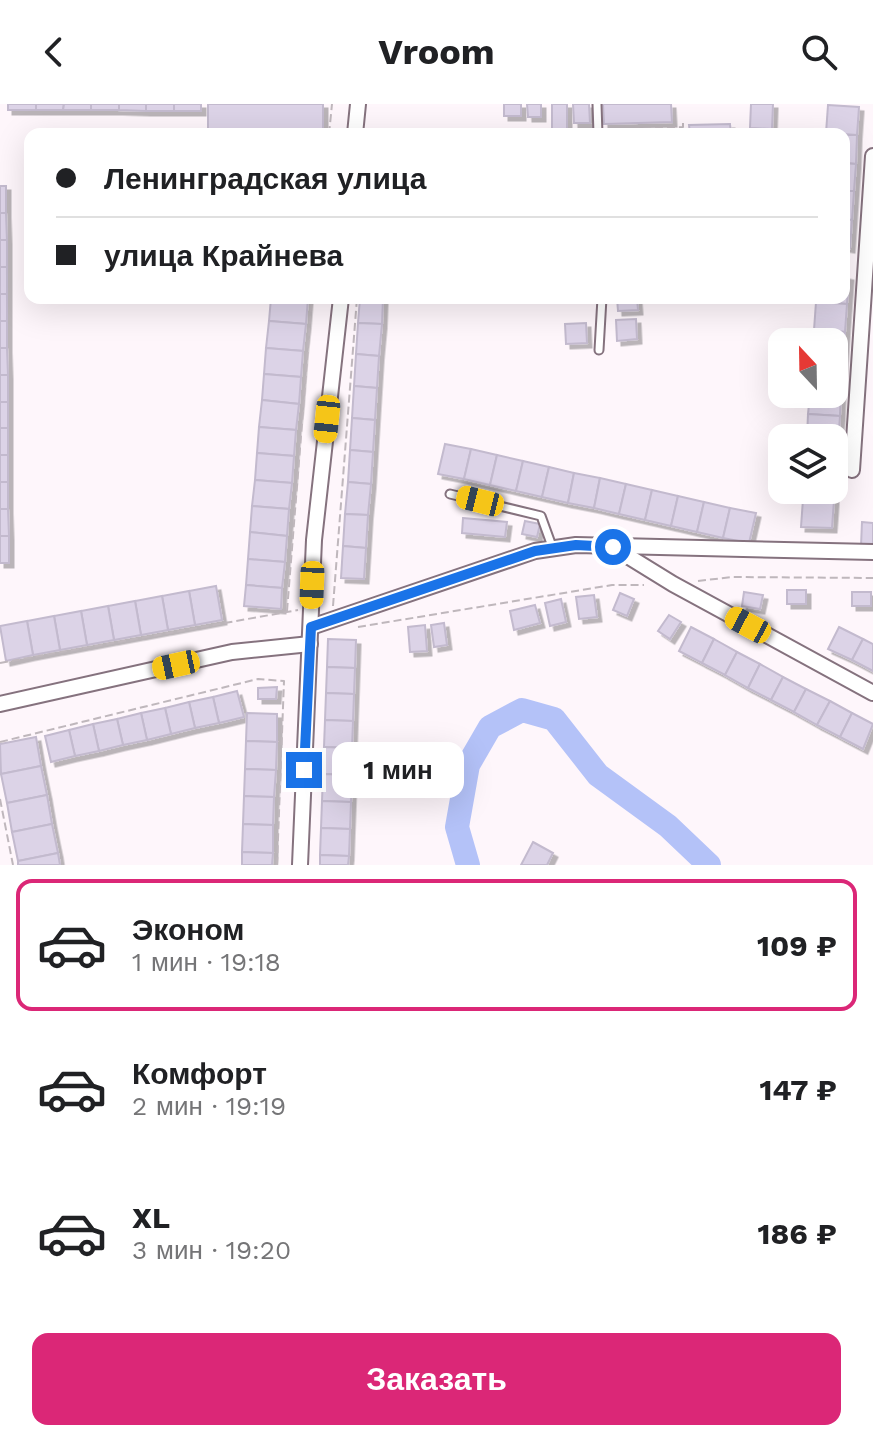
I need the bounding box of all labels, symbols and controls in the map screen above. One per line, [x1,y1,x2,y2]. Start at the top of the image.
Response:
icon: back [32,30,76,74]
icon: search [797,30,841,74]
text: Vroom [378,31,495,73]
text: Ленинградская улица [104,161,426,196]
text: улица Крайнева [104,238,343,273]
north arrow [768,328,848,408]
map controls [768,328,848,504]
car [313,394,341,444]
button: layers [768,424,848,504]
car [454,484,506,518]
route start [595,529,631,565]
car [299,561,325,609]
car [721,603,775,647]
car [150,648,202,682]
callout: 1 мин [332,742,464,798]
route end [286,752,322,788]
text: 1 мин [363,755,433,785]
icon: car [36,909,108,981]
text: Эконом [132,912,245,947]
text: 109 ₽ [757,928,837,963]
text: 1 мин · 19:18 [132,947,281,977]
icon: car [36,1053,108,1125]
text: Комфорт [132,1056,267,1091]
text: 147 ₽ [759,1072,837,1107]
text: 2 мин · 19:19 [132,1091,286,1121]
icon: car [36,1197,108,1269]
text: XL [132,1200,170,1235]
text: 186 ₽ [758,1216,837,1251]
text: 3 мин · 19:20 [132,1235,291,1265]
button: Заказать [32,1333,841,1425]

